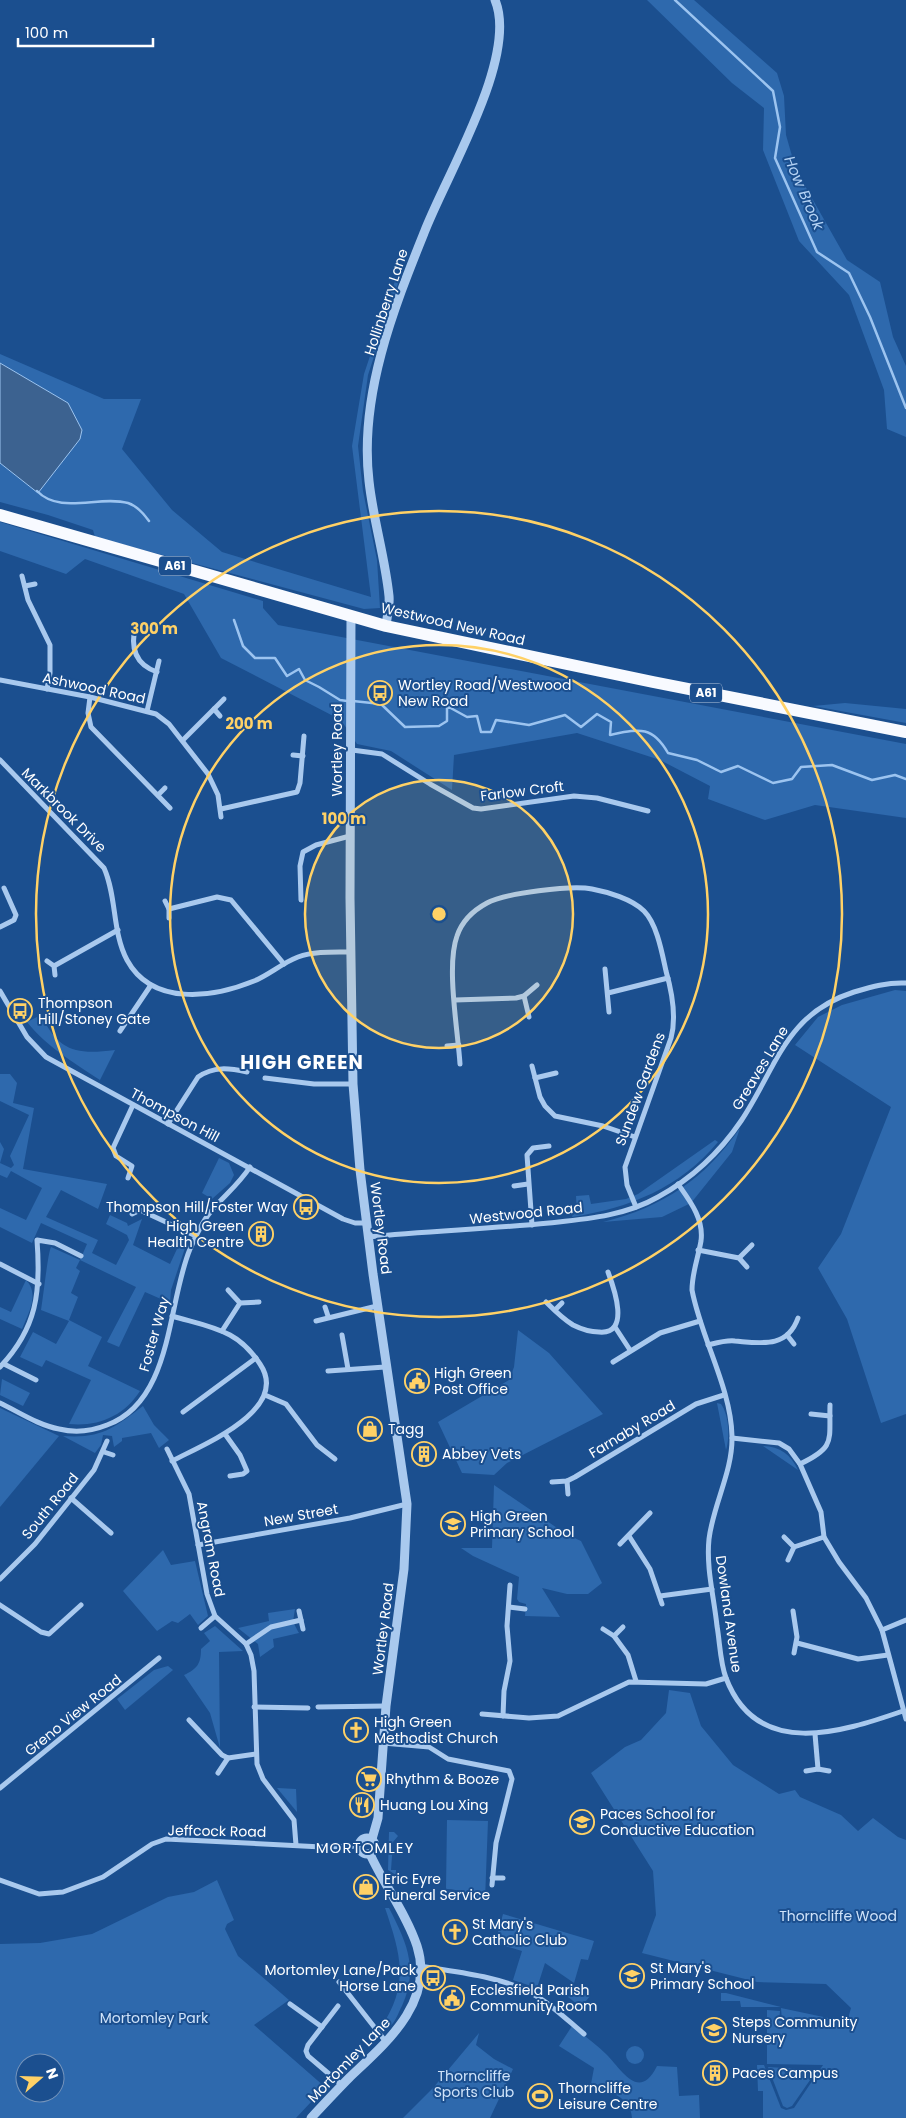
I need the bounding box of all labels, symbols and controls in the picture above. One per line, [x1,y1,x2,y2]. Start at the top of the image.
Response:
scale bar [18,15,152,47]
text: 100 m [25,22,68,43]
water label: How Brook [779,153,830,234]
street label: Hollinberry Lane [359,246,413,358]
road number: A61 [159,556,191,576]
street label: Westwood New Road [379,598,527,650]
text: 300 m [130,618,178,639]
street label: Ashwood Road [41,667,147,709]
place label: Wortley Road/Westwood New Road [398,675,571,711]
bus stop icon: Wortley Road/Westwood New Road [367,680,393,706]
road number: A61 [690,684,722,702]
street label: Wortley Road [327,703,347,797]
text: 200 m [225,713,273,734]
street label: Markbrook Drive [17,763,111,857]
street label: Farlow Croft [479,776,565,806]
text: 100 m [322,808,366,829]
centre of rings [430,905,448,923]
place label: Thompson Hill/Stoney Gate [38,993,151,1029]
bus stop icon: Thompson Hill/Stoney Gate [7,998,33,1024]
street label: Greaves Lane [727,1022,793,1114]
street label: Sundew Gardens [610,1029,670,1149]
district label: HIGH GREEN [240,1049,364,1076]
street label: Thompson Hill [127,1083,223,1147]
street label: Wortley Road [365,1181,397,1275]
bus stop icon: Thompson Hill/Foster Way [293,1194,319,1220]
place label: Thompson Hill/Foster Way [106,1197,288,1217]
street label: Westwood Road [468,1197,584,1229]
place label: High Green Health Centre [147,1216,244,1252]
building icon: High Green Health Centre [248,1221,274,1247]
street label: Foster Way [134,1294,174,1374]
place label: High Green Post Office [434,1363,512,1399]
public building icon: High Green Post Office [404,1368,430,1394]
street label: Farnaby Road [585,1395,679,1463]
shop icon: Tagg [357,1416,383,1442]
place label: Tagg [388,1419,424,1439]
building icon: Abbey Vets [411,1441,437,1467]
place label: Abbey Vets [442,1444,521,1464]
street label: South Road [17,1468,83,1544]
street label: Angram Road [192,1499,230,1599]
street label: New Street [262,1499,340,1531]
place label: High Green Primary School [470,1506,575,1542]
school or university icon: High Green Primary School [440,1511,466,1537]
street label: Dowland Avenue [711,1554,747,1674]
street label: Wortley Road [367,1582,399,1676]
street label: Greno View Road [20,1670,126,1760]
place label: High Green Methodist Church [374,1712,498,1748]
church icon: High Green Methodist Church [343,1717,369,1743]
supermarket icon: Rhythm & Booze [356,1766,382,1792]
place label: Rhythm & Booze [386,1769,500,1789]
restaurant icon: Huang Lou Xing [349,1792,375,1818]
place label: Huang Lou Xing [380,1795,489,1815]
place label: Paces School for Conductive Education [600,1804,755,1840]
school or university icon: Paces School for Conductive Education [569,1809,595,1835]
street label: Jeffcock Road [168,1820,266,1842]
district label: MORTOMLEY [316,1837,414,1858]
place label: Eric Eyre Funeral Service [384,1869,490,1905]
shop icon: Eric Eyre Funeral Service [353,1874,379,1900]
park label: Thorncliffe Wood [779,1906,897,1926]
place label: St Mary's Catholic Club [472,1914,567,1950]
church icon: St Mary's Catholic Club [442,1919,468,1945]
place label: St Mary's Primary School [650,1958,755,1994]
place label: Mortomley Lane/Pack Horse Lane [264,1960,417,1996]
school or university icon: St Mary's Primary School [619,1963,645,1989]
bus stop icon: Mortomley Lane/Pack Horse Lane [420,1965,446,1991]
place label: Ecclesfield Parish Community Room [470,1980,598,2016]
public building icon: Ecclesfield Parish Community Room [439,1985,465,2011]
park label: Mortomley Park [100,2008,209,2028]
place label: Steps Community Nursery [732,2012,858,2048]
street label: Mortomley Lane [303,2013,395,2107]
school or university icon: Steps Community Nursery [701,2017,727,2043]
north arrow [15,2053,65,2103]
building icon: Paces Campus [702,2060,728,2086]
place label: Paces Campus [732,2063,838,2083]
text: N [41,2065,63,2082]
park label: Thorncliffe Sports Club [434,2066,514,2102]
place label: Thorncliffe Leisure Centre [558,2078,658,2114]
sports icon: Thorncliffe Leisure Centre [527,2083,553,2109]

